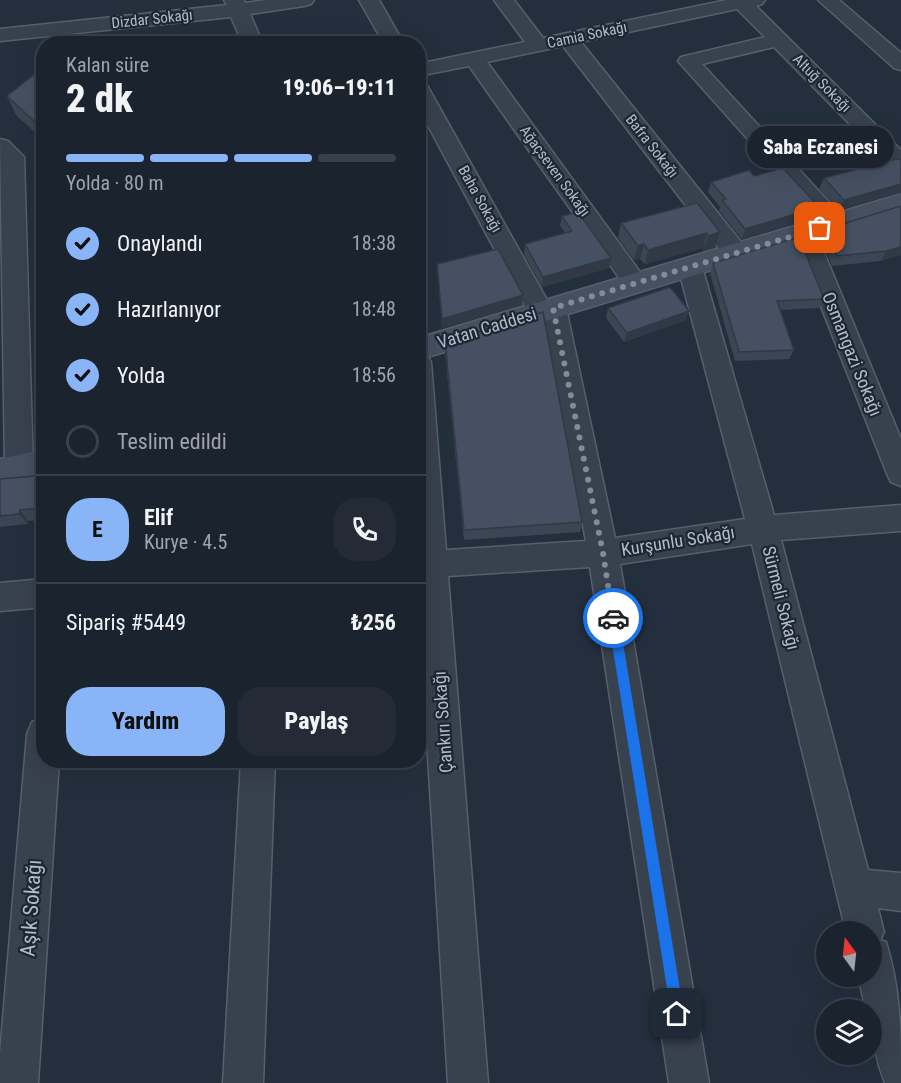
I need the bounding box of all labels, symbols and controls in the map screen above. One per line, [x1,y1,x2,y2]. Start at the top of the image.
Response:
street label: Dizdar Sokağı [111,6,193,32]
street label: Camia Sokağı [545,18,629,52]
street label: Altuğ Sokağı [789,50,855,116]
text: Kalan süre [66,53,149,77]
text: 19:06–19:11 [282,75,396,100]
text: 2 dk [66,76,133,122]
street label: Bafra Sokağı [622,111,682,181]
street label: Ağaçseven Sokağı [516,122,594,220]
callout: Saba Eczanesi [746,126,894,168]
text: Saba Eczanesi [763,135,878,159]
street label: Baha Sokağı [454,163,506,235]
text: Yolda · 80 m [66,171,163,195]
pin [794,202,845,253]
icon: bag [803,211,836,244]
icon: check [66,227,99,260]
text: Onaylandı [117,231,203,256]
text: 18:38 [352,231,396,255]
street label: Osmangazi Sokağı [818,289,887,419]
icon: check [66,293,99,326]
text: Hazırlanıyor [117,297,221,322]
text: 18:48 [352,297,396,321]
street label: Vatan Caddesi [435,302,539,353]
icon: check [66,359,99,392]
text: Yolda [117,363,165,388]
text: 18:56 [352,363,396,387]
text: Teslim edildi [117,429,227,454]
button: phone [333,498,396,561]
text: Elif [144,505,173,530]
text: E [92,517,103,542]
street label: Kurşunlu Sokağı [620,521,736,560]
text: Kurye · 4.5 [144,530,227,554]
street label: Sürmeli Sokağı [758,544,805,652]
courier [583,588,643,648]
icon: car [597,602,630,635]
text: Sipariş #5449 [66,610,186,635]
text: ₺256 [351,610,396,635]
street label: Çankırı Sokağı [428,670,457,774]
button: Yardım [66,687,225,756]
button: Paylaş [237,687,396,756]
street label: Aşık Sokağı [16,859,46,957]
north arrow [816,921,882,987]
map controls [816,921,882,1065]
pin [651,988,702,1039]
icon: home [660,997,693,1030]
button: layers [816,999,882,1065]

